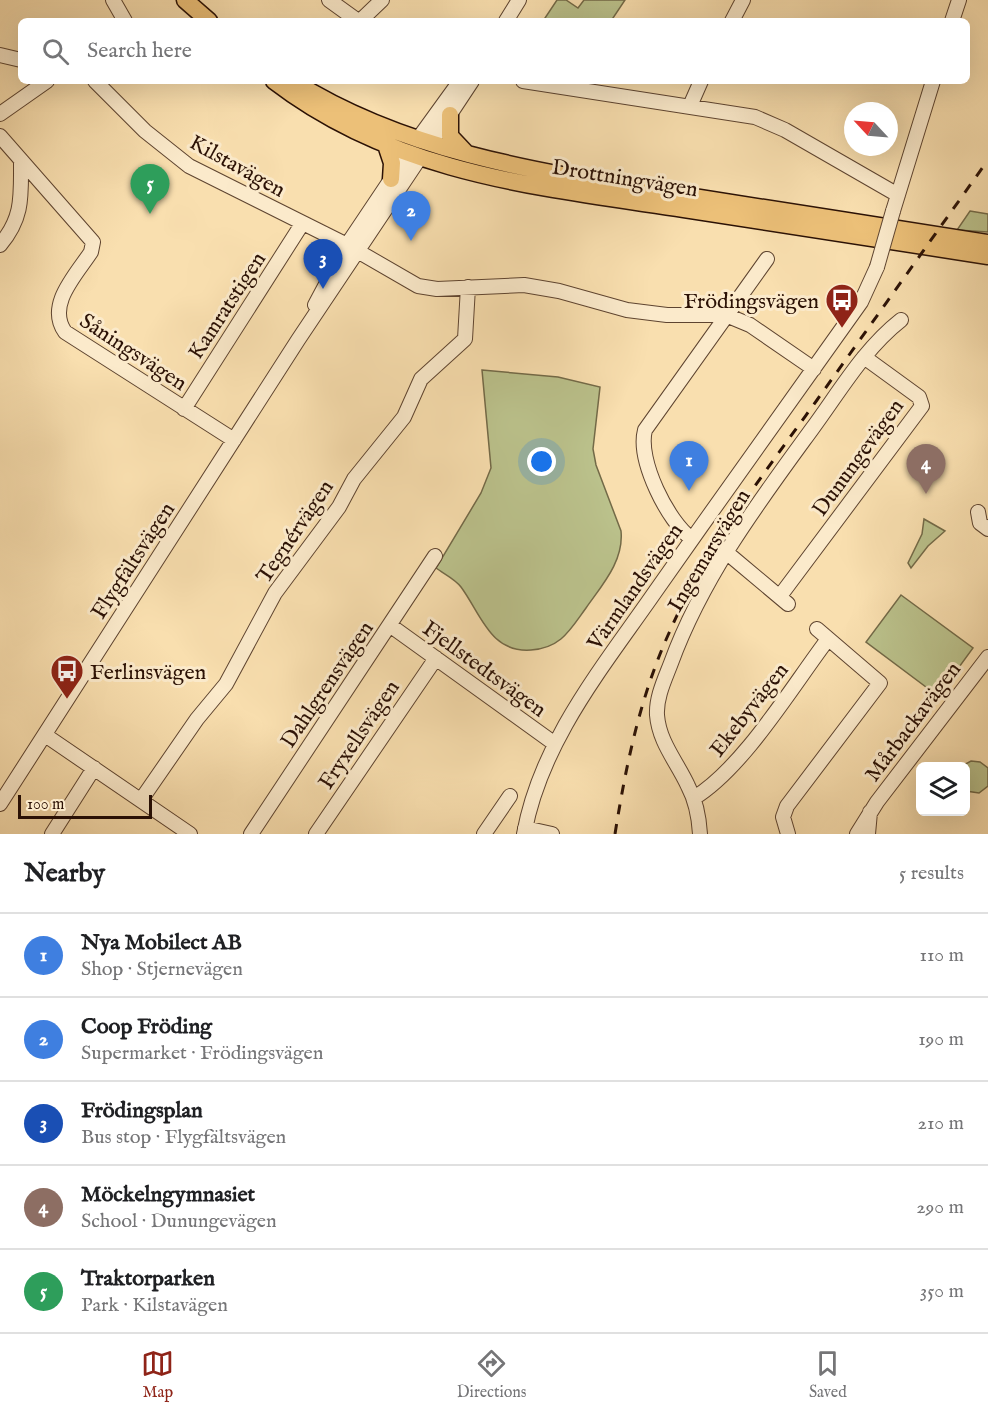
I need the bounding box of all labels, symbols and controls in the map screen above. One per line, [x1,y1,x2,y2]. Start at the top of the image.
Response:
search box [18,18,970,84]
icon: search [39,35,72,68]
text: Search here [87,37,192,65]
north arrow [844,102,898,156]
street label: Kilstavägen [184,129,290,205]
street label: Drottningvägen [550,154,700,204]
pin: 5 [130,164,170,214]
pin: 2 [392,192,430,241]
pin: 3 [304,240,342,289]
street label: Kamratstigen [183,247,273,365]
bus stop icon: Frödingsvägen [824,282,860,329]
place label: Frödingsvägen [683,288,819,316]
street label: Såningsvägen [74,308,192,398]
street label: Dunungevägen [807,394,911,523]
pin: 1 [670,442,708,491]
pin: 4 [906,444,946,494]
your location [527,447,556,476]
street label: Tegnérvägen [251,475,341,589]
street label: Ingemarsvägen [662,484,758,618]
street label: Flygfältsvägen [85,497,182,625]
street label: Värmlandsvägen [581,518,690,657]
street label: Fjellstedtsvägen [416,615,552,724]
street label: Dahlgrensvägen [275,616,381,754]
bus stop icon: Ferlinsvägen [49,653,85,700]
street label: Mårbackavägen [859,656,968,788]
street label: Ekebyvägen [704,657,795,763]
place label: Ferlinsvägen [90,659,207,687]
street label: Fryxellsvägen [313,675,407,795]
map controls [916,762,970,816]
button: layers [916,762,970,816]
scale bar [18,792,152,820]
text: 100 m [27,795,64,815]
text: Nearby [24,857,105,890]
text: 5 results [899,861,964,886]
text: Nya Mobilect AB [81,929,242,957]
text: 1 [40,943,47,968]
text: 110 m [920,943,964,968]
text: Shop · Stjernevägen [81,957,243,982]
text: Coop Fröding [81,1013,212,1041]
text: 2 [39,1027,48,1052]
text: 190 m [918,1027,964,1052]
text: Supermarket · Frödingsvägen [81,1041,323,1066]
text: Frödingsplan [81,1097,203,1125]
text: 3 [40,1111,47,1136]
text: 210 m [918,1111,964,1136]
text: Bus stop · Flygfältsvägen [81,1125,286,1150]
text: Möckelngymnasiet [81,1181,255,1209]
text: 4 [39,1195,48,1220]
text: 290 m [916,1195,964,1220]
text: School · Dunungevägen [81,1209,277,1234]
text: Traktorparken [81,1265,215,1293]
text: 5 [40,1279,47,1304]
text: 350 m [920,1279,964,1304]
text: Park · Kilstavägen [81,1293,228,1318]
tab: Map [141,1347,174,1403]
tab: Directions [457,1347,526,1403]
tab: Saved [809,1347,847,1403]

